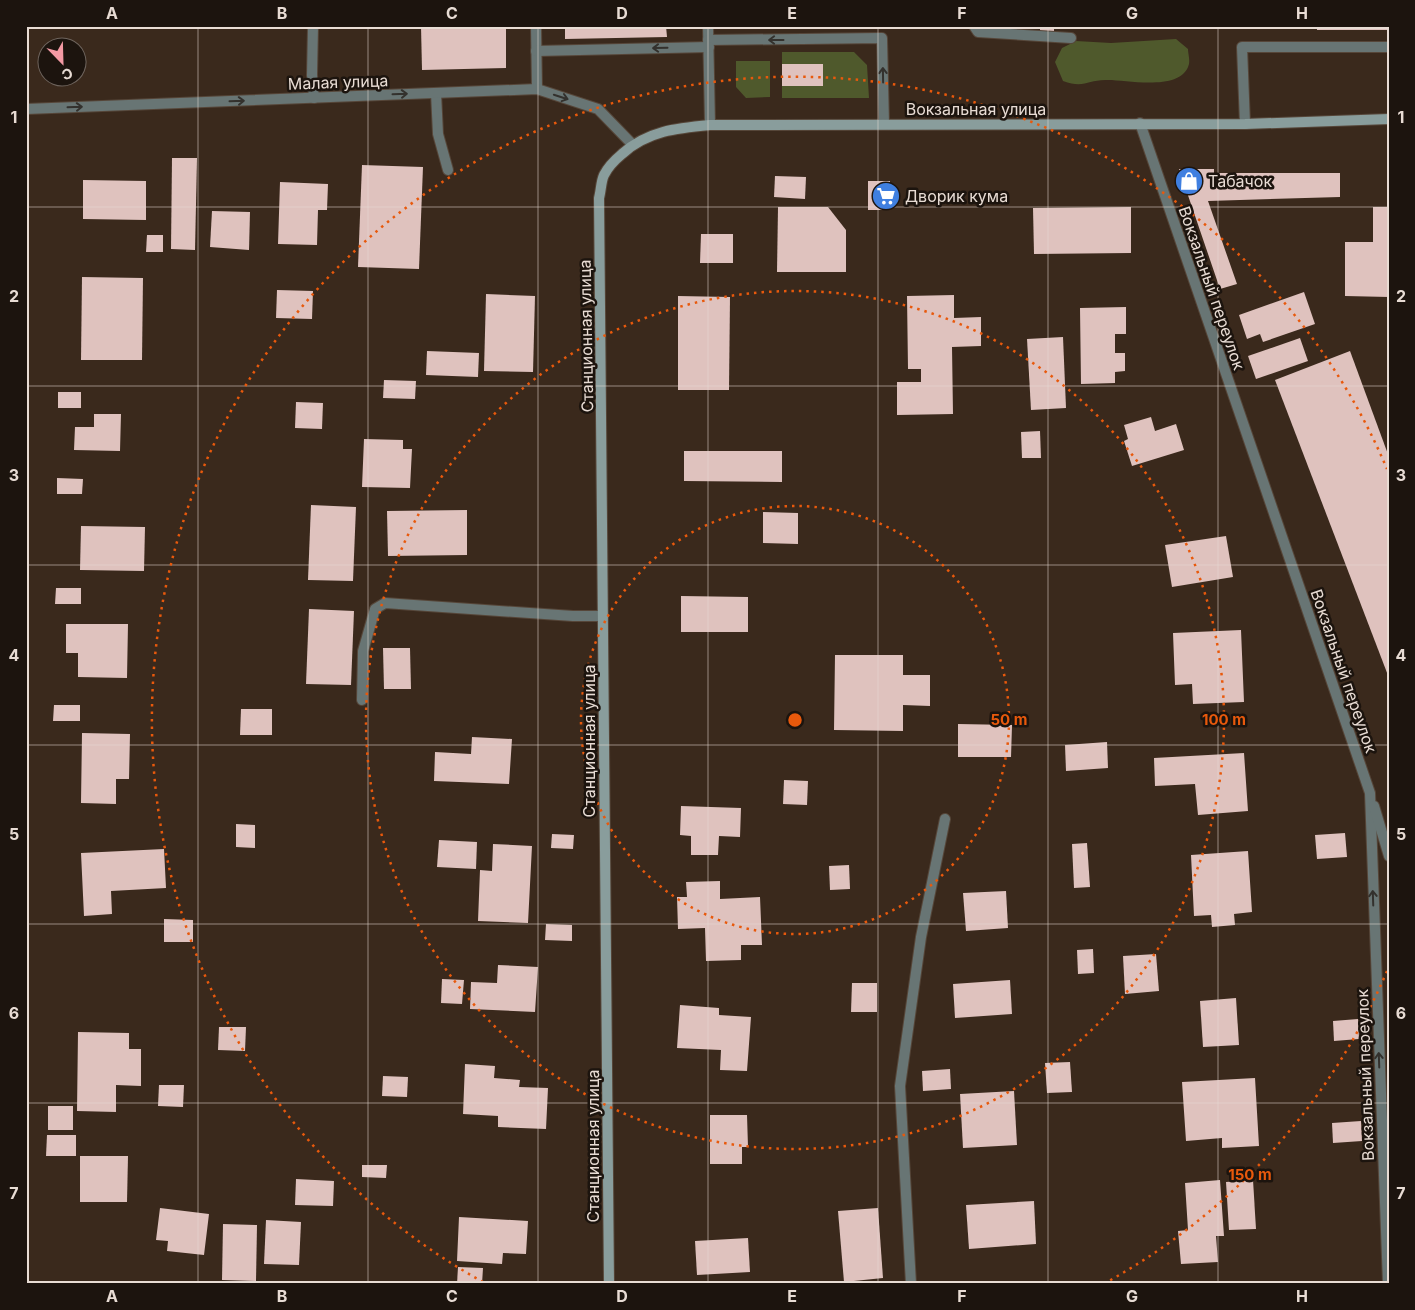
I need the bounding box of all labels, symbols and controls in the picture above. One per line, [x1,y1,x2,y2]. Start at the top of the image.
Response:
text: A [106,3,118,23]
text: B [277,3,287,23]
text: C [446,3,458,23]
text: D [616,3,628,23]
text: E [787,3,797,23]
text: F [957,3,967,23]
text: G [1126,3,1138,23]
text: H [1296,3,1308,23]
one-way arrow [768,35,784,45]
north arrow [38,38,88,88]
one-way arrow [652,43,668,53]
text: С [59,65,75,84]
one-way arrow [878,68,888,84]
street label: Малая улица [287,70,389,94]
one-way arrow [391,90,407,99]
one-way arrow [553,92,569,102]
one-way arrow [229,96,245,105]
street label: Вокзальная улица [906,99,1046,119]
one-way arrow [67,103,83,112]
text: 1 [11,107,17,127]
text: 1 [1398,107,1404,127]
shop icon: Табачок [1174,166,1204,196]
place label: Табачок [1208,171,1272,191]
supermarket icon: Дворик кума [871,181,901,211]
place label: Дворик кума [905,186,1008,206]
street label: Вокзальный переулок [1175,203,1250,373]
street label: Станционная улица [575,259,597,413]
text: 2 [9,286,19,306]
text: 2 [1396,286,1406,306]
text: 3 [9,465,19,485]
text: 3 [1396,465,1406,485]
street label: Вокзальный переулок [1307,586,1382,756]
text: 4 [9,645,20,665]
text: 4 [1396,645,1407,665]
street label: Станционная улица [579,665,599,817]
text: 50 m [991,710,1027,729]
text: 100 m [1202,710,1246,729]
centre of rings [786,711,804,729]
text: 5 [9,824,19,844]
text: 5 [1396,824,1406,844]
one-way arrow [1369,890,1378,906]
street label: Вокзальный переулок [1352,988,1378,1161]
text: 6 [9,1003,19,1023]
text: 6 [1396,1003,1406,1023]
one-way arrow [1375,1052,1384,1068]
street label: Станционная улица [583,1070,603,1222]
text: 150 m [1228,1165,1272,1184]
text: 7 [9,1183,19,1203]
text: 7 [1396,1183,1406,1203]
text: A [106,1286,118,1306]
text: B [277,1286,287,1306]
text: C [446,1286,458,1306]
text: D [616,1286,628,1306]
text: E [787,1286,797,1306]
text: F [957,1286,967,1306]
text: G [1126,1286,1138,1306]
text: H [1296,1286,1308,1306]

